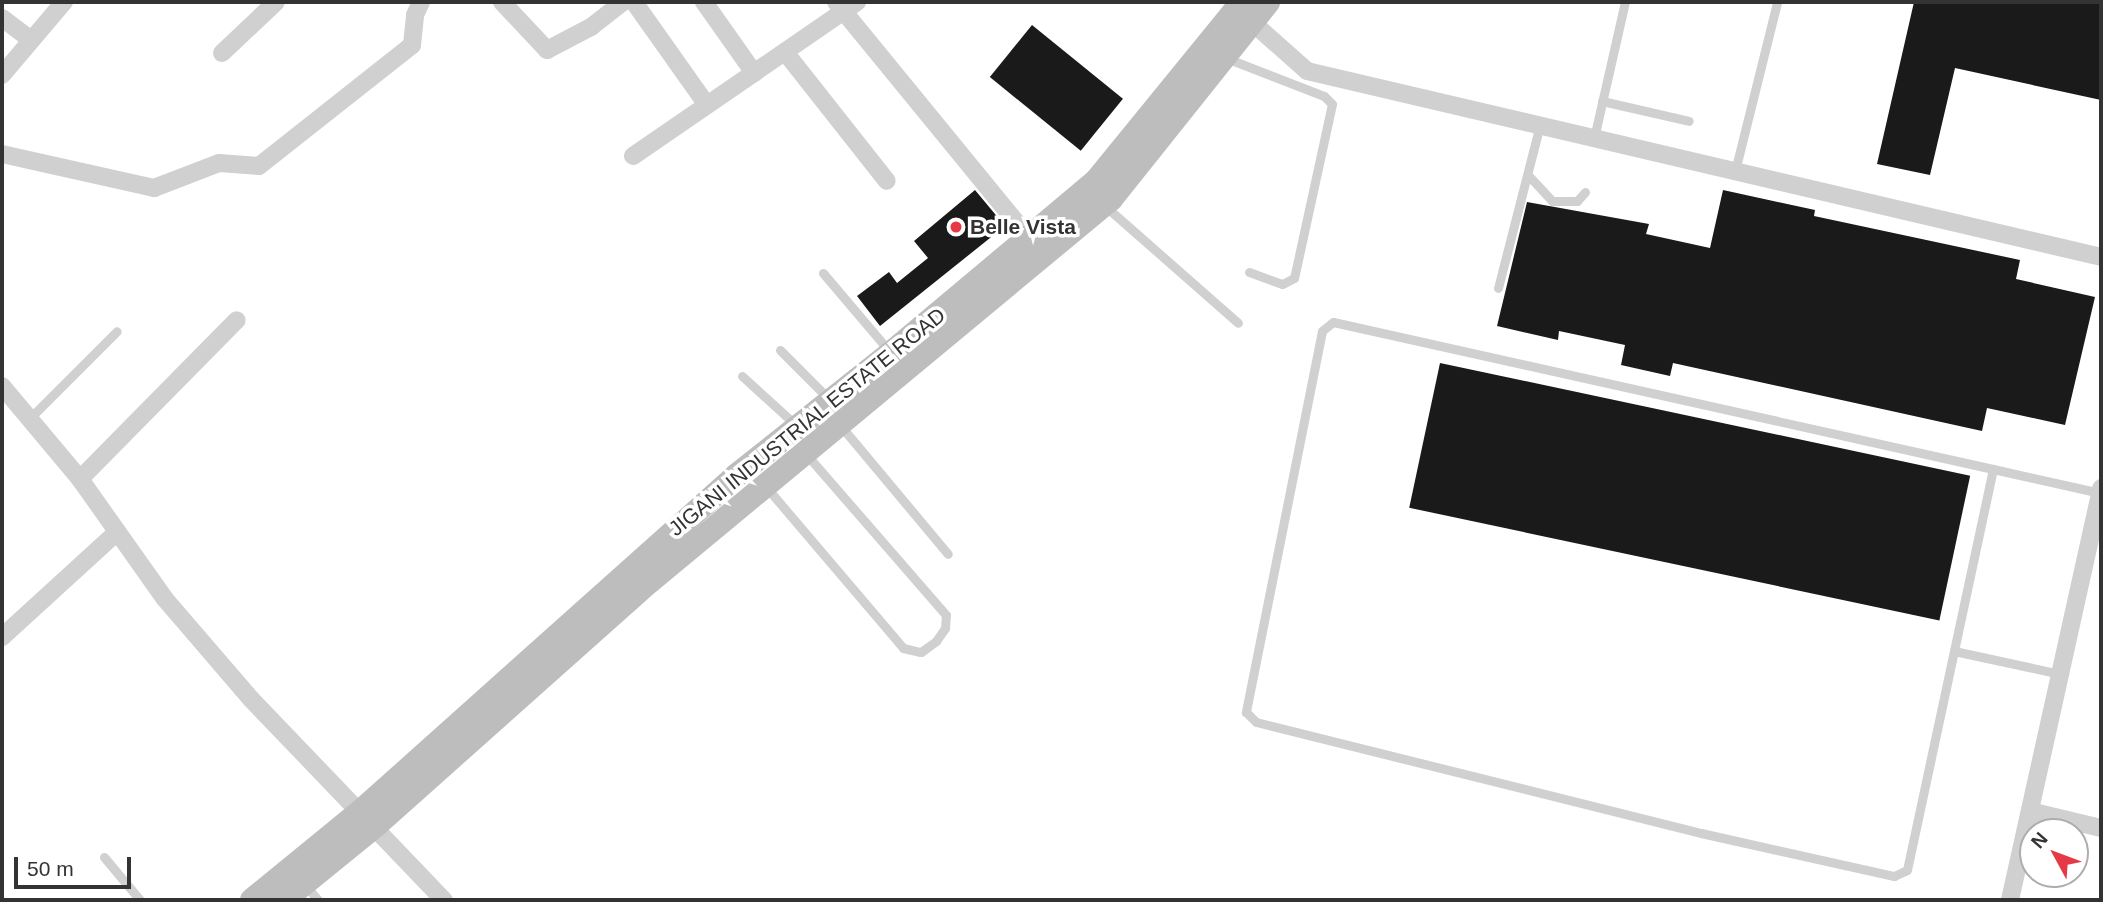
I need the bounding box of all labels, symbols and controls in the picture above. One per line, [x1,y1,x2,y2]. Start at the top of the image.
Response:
place label: Belle Vista [970,214,1076,240]
marker: Belle Vista [948,219,964,235]
street label: JIGANI INDUSTRIAL ESTATE ROAD [663,302,951,542]
north arrow [2019,818,2089,888]
text: N [2027,828,2052,852]
scale bar [18,842,135,886]
text: 50 m [27,857,74,880]

